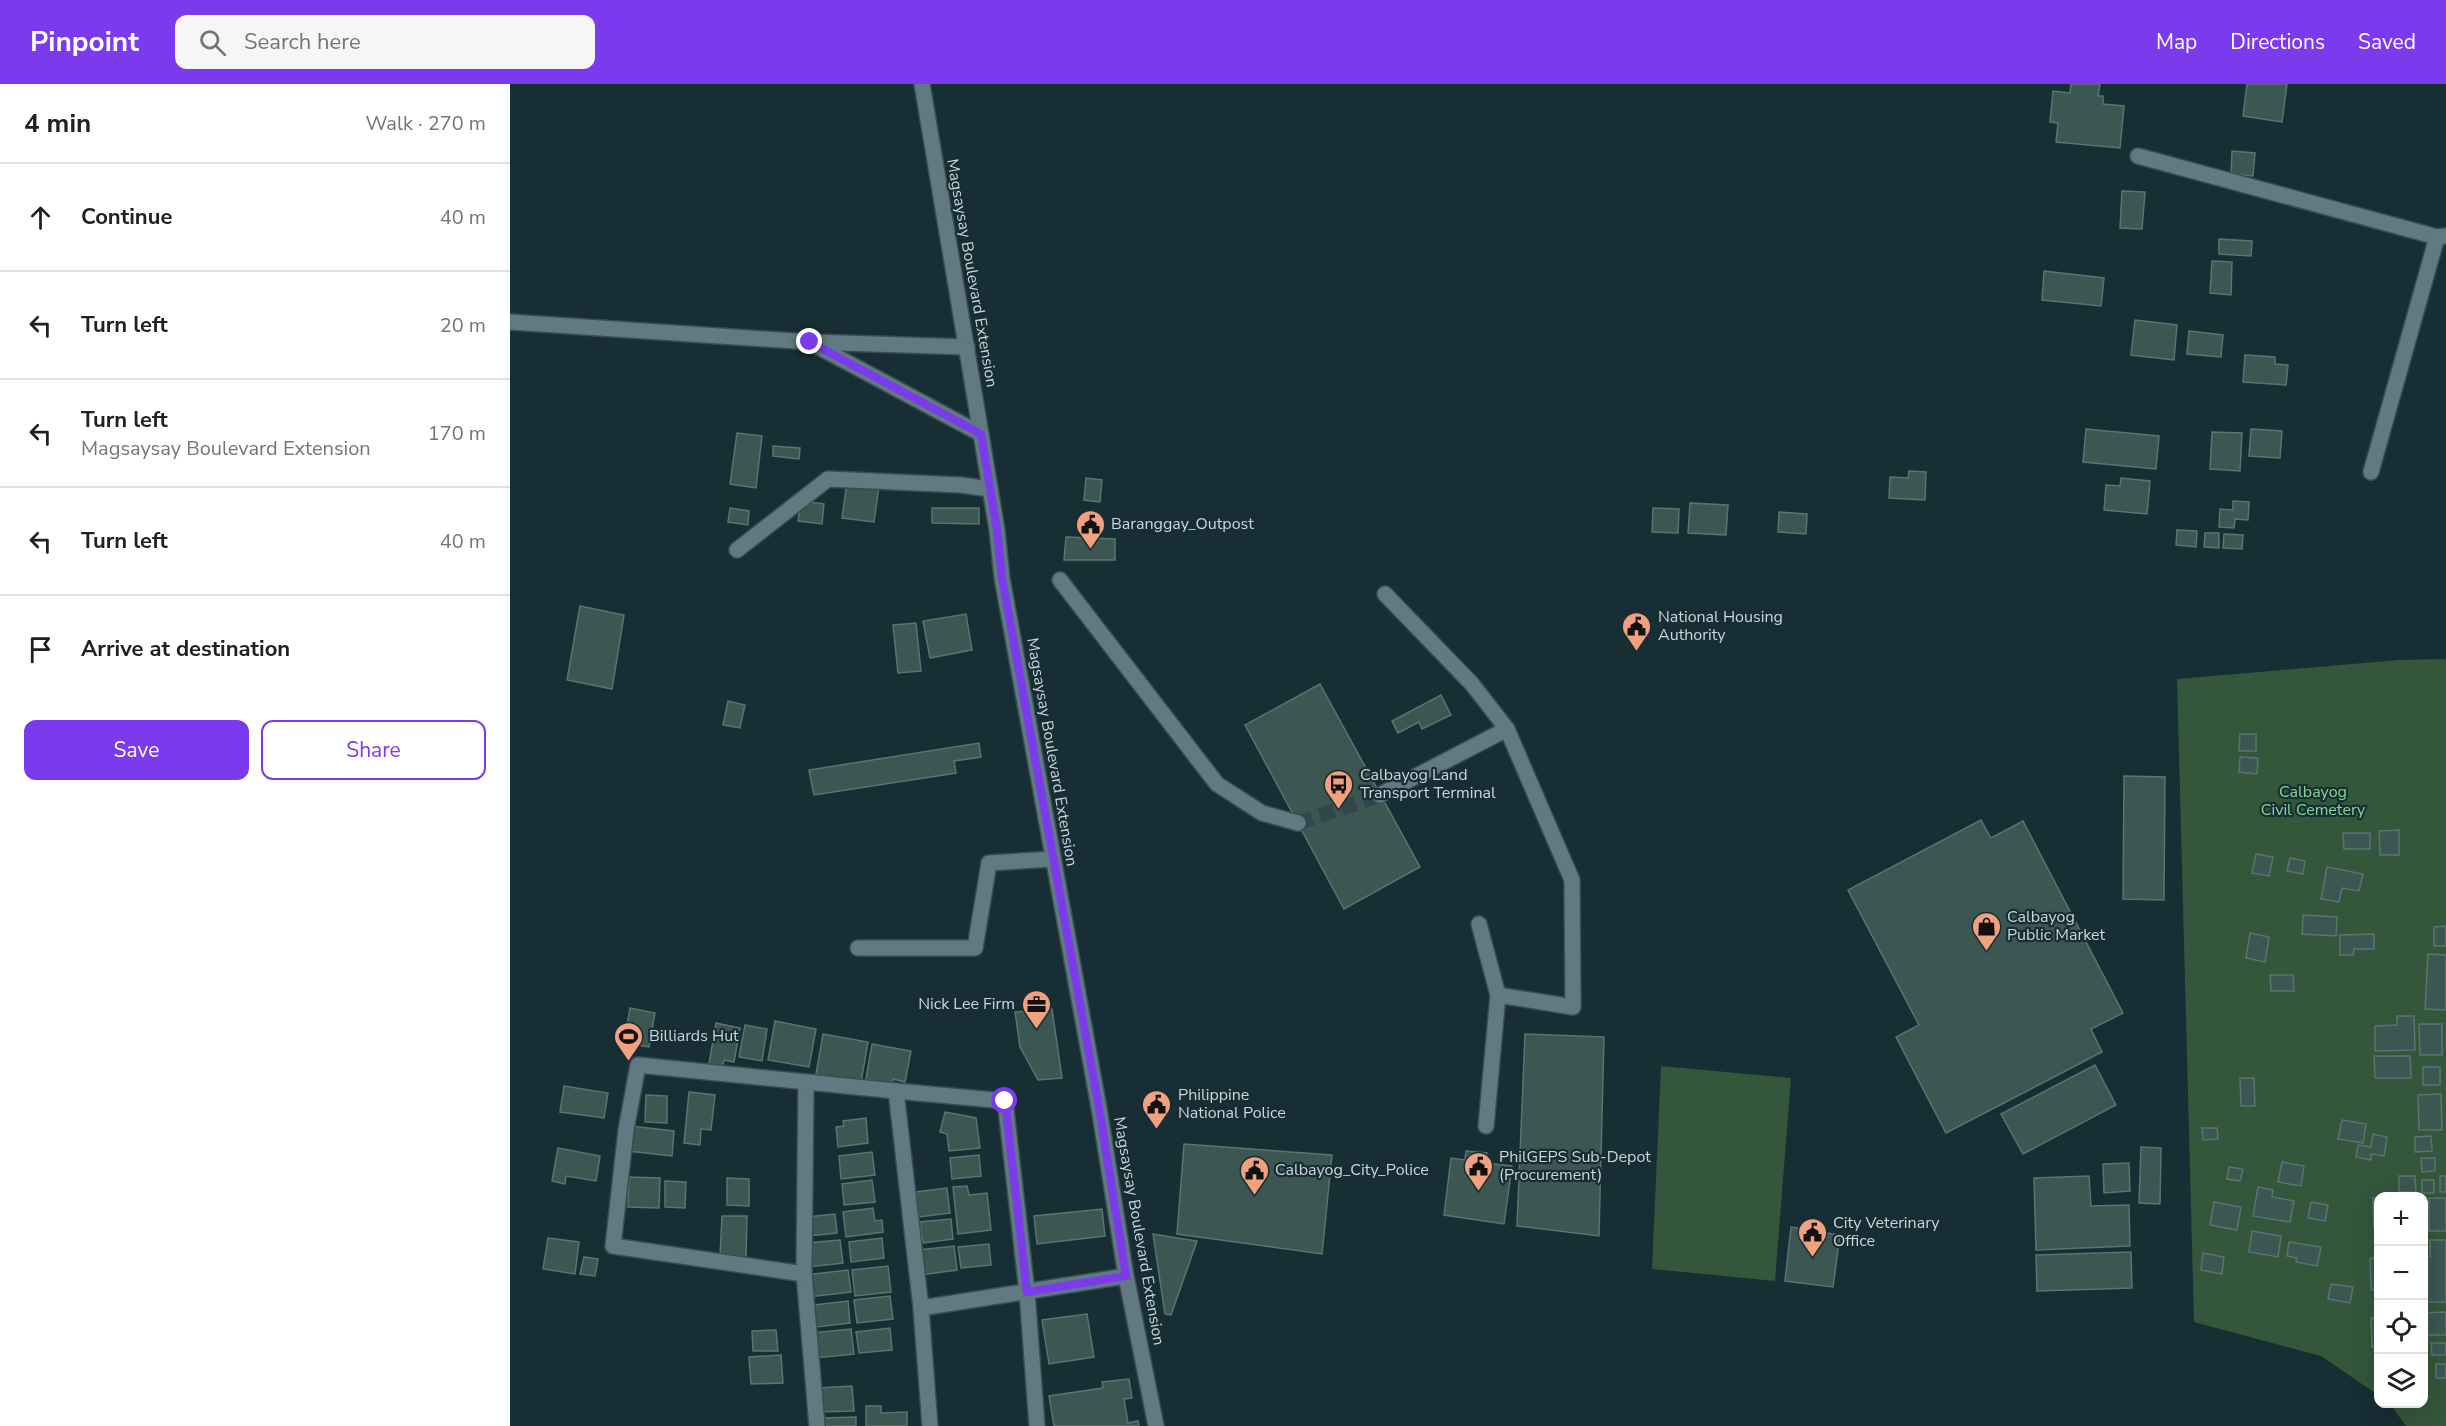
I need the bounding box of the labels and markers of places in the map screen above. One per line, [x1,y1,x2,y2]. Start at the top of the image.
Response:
public building icon: Baranggay_Outpost [1074,508,1106,550]
place label: Baranggay_Outpost [1111,513,1254,535]
place label: National Housing Authority [1658,606,1783,646]
public building icon: National Housing Authority [1621,610,1653,652]
place label: Calbayog Land Transport Terminal [1360,764,1496,804]
bus stop icon: Calbayog Land Transport Terminal [1323,768,1355,810]
place label: Calbayog Public Market [2007,906,2105,946]
shop icon: Calbayog Public Market [1970,910,2002,952]
office icon: Nick Lee Firm [1020,988,1052,1030]
place label: Nick Lee Firm [918,993,1015,1015]
sports icon: Billiards Hut [612,1020,644,1062]
place label: Billiards Hut [649,1025,739,1047]
place label: Philippine National Police [1178,1084,1286,1124]
public building icon: Philippine National Police [1141,1088,1173,1130]
place label: PhilGEPS Sub-Depot (Procurement) [1499,1146,1651,1186]
public building icon: PhilGEPS Sub-Depot (Procurement) [1462,1150,1494,1192]
public building icon: Calbayog_City_Police [1238,1154,1270,1196]
place label: Calbayog_City_Police [1275,1159,1429,1181]
place label: City Veterinary Office [1833,1212,1940,1252]
public building icon: City Veterinary Office [1796,1216,1828,1258]

